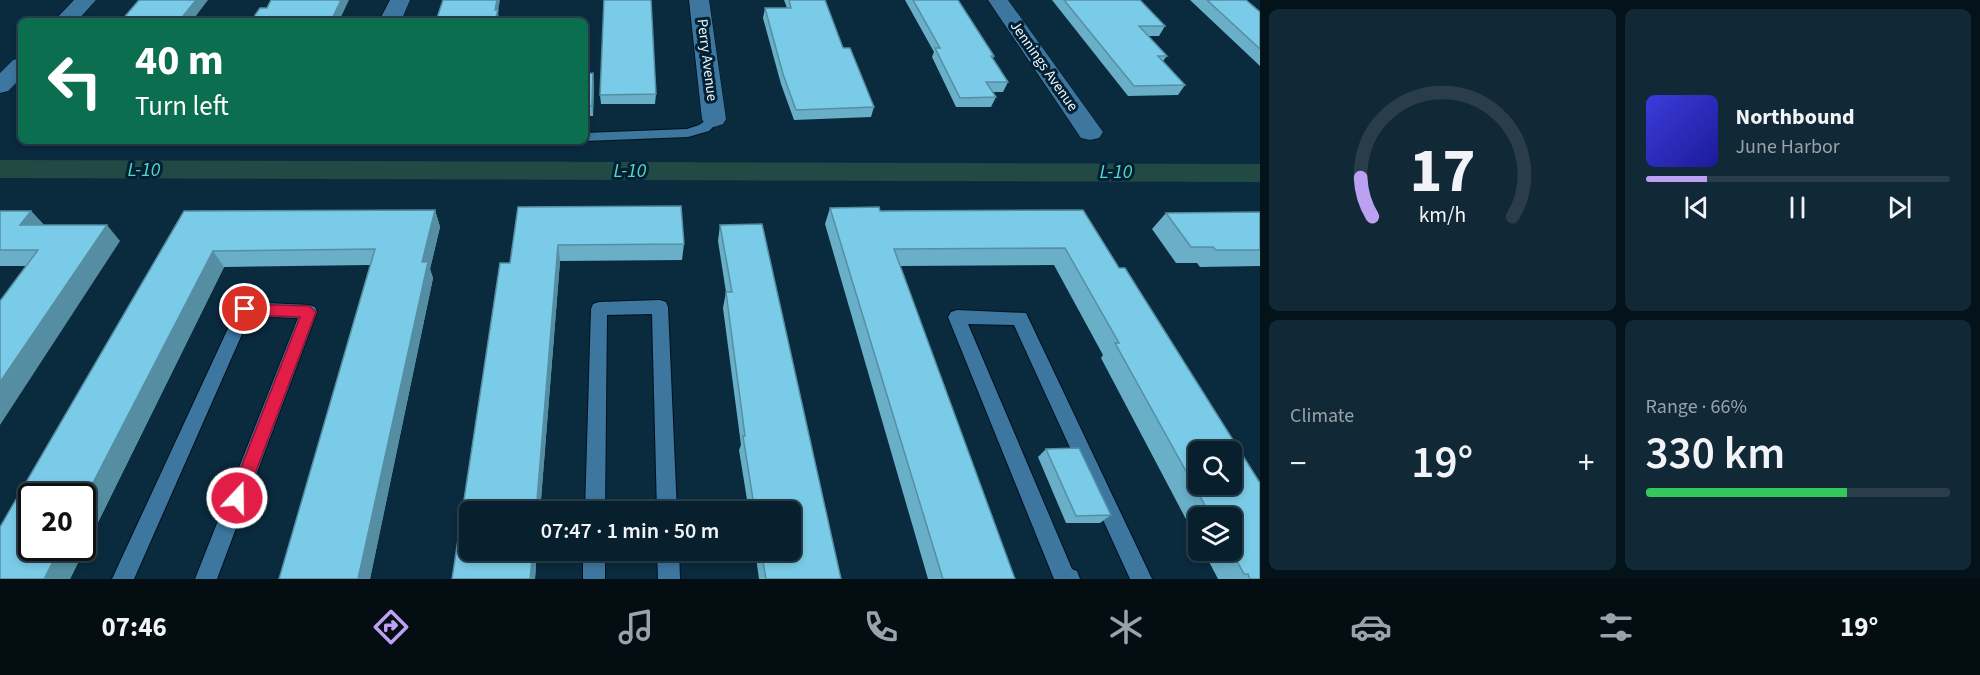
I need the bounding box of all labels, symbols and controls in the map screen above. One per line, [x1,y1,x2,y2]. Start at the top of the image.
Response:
street label: Jennings Avenue [1005,17,1083,115]
street label: Perry Avenue [692,18,722,102]
text: 40 m [135,31,224,91]
icon: left [36,42,114,120]
text: Turn left [135,87,229,126]
text: Northbound [1736,101,1855,133]
text: 17 [1409,127,1475,216]
text: June Harbor [1736,133,1840,161]
water label: L-10 [128,156,161,184]
water label: L-10 [614,157,647,185]
water label: L-10 [1100,158,1133,186]
icon: previous [1680,191,1713,224]
icon: pause [1781,191,1814,224]
icon: next [1883,191,1916,224]
text: km/h [1418,200,1466,231]
pin [219,283,270,334]
icon: arrive [228,292,261,325]
text: Range · 66% [1646,393,1747,421]
text: Climate [1290,402,1354,430]
text: 330 km [1646,422,1785,486]
text: 19° [1411,431,1473,495]
text: − [1290,440,1306,487]
text: + [1578,440,1595,487]
map controls [1188,441,1242,561]
button: search [1188,441,1242,495]
position arrow [205,466,269,530]
speed limit sign: 20 [18,483,96,561]
button: layers [1188,507,1242,561]
text: 07:47 · 1 min · 50 m [541,515,719,547]
icon: directions [370,606,412,648]
icon: music [615,606,657,648]
icon: phone [860,606,902,648]
icon: climate [1105,606,1147,648]
icon: car [1350,606,1392,648]
icon: filters [1595,606,1637,648]
text: 07:46 [102,608,167,647]
text: 19° [1840,608,1878,647]

